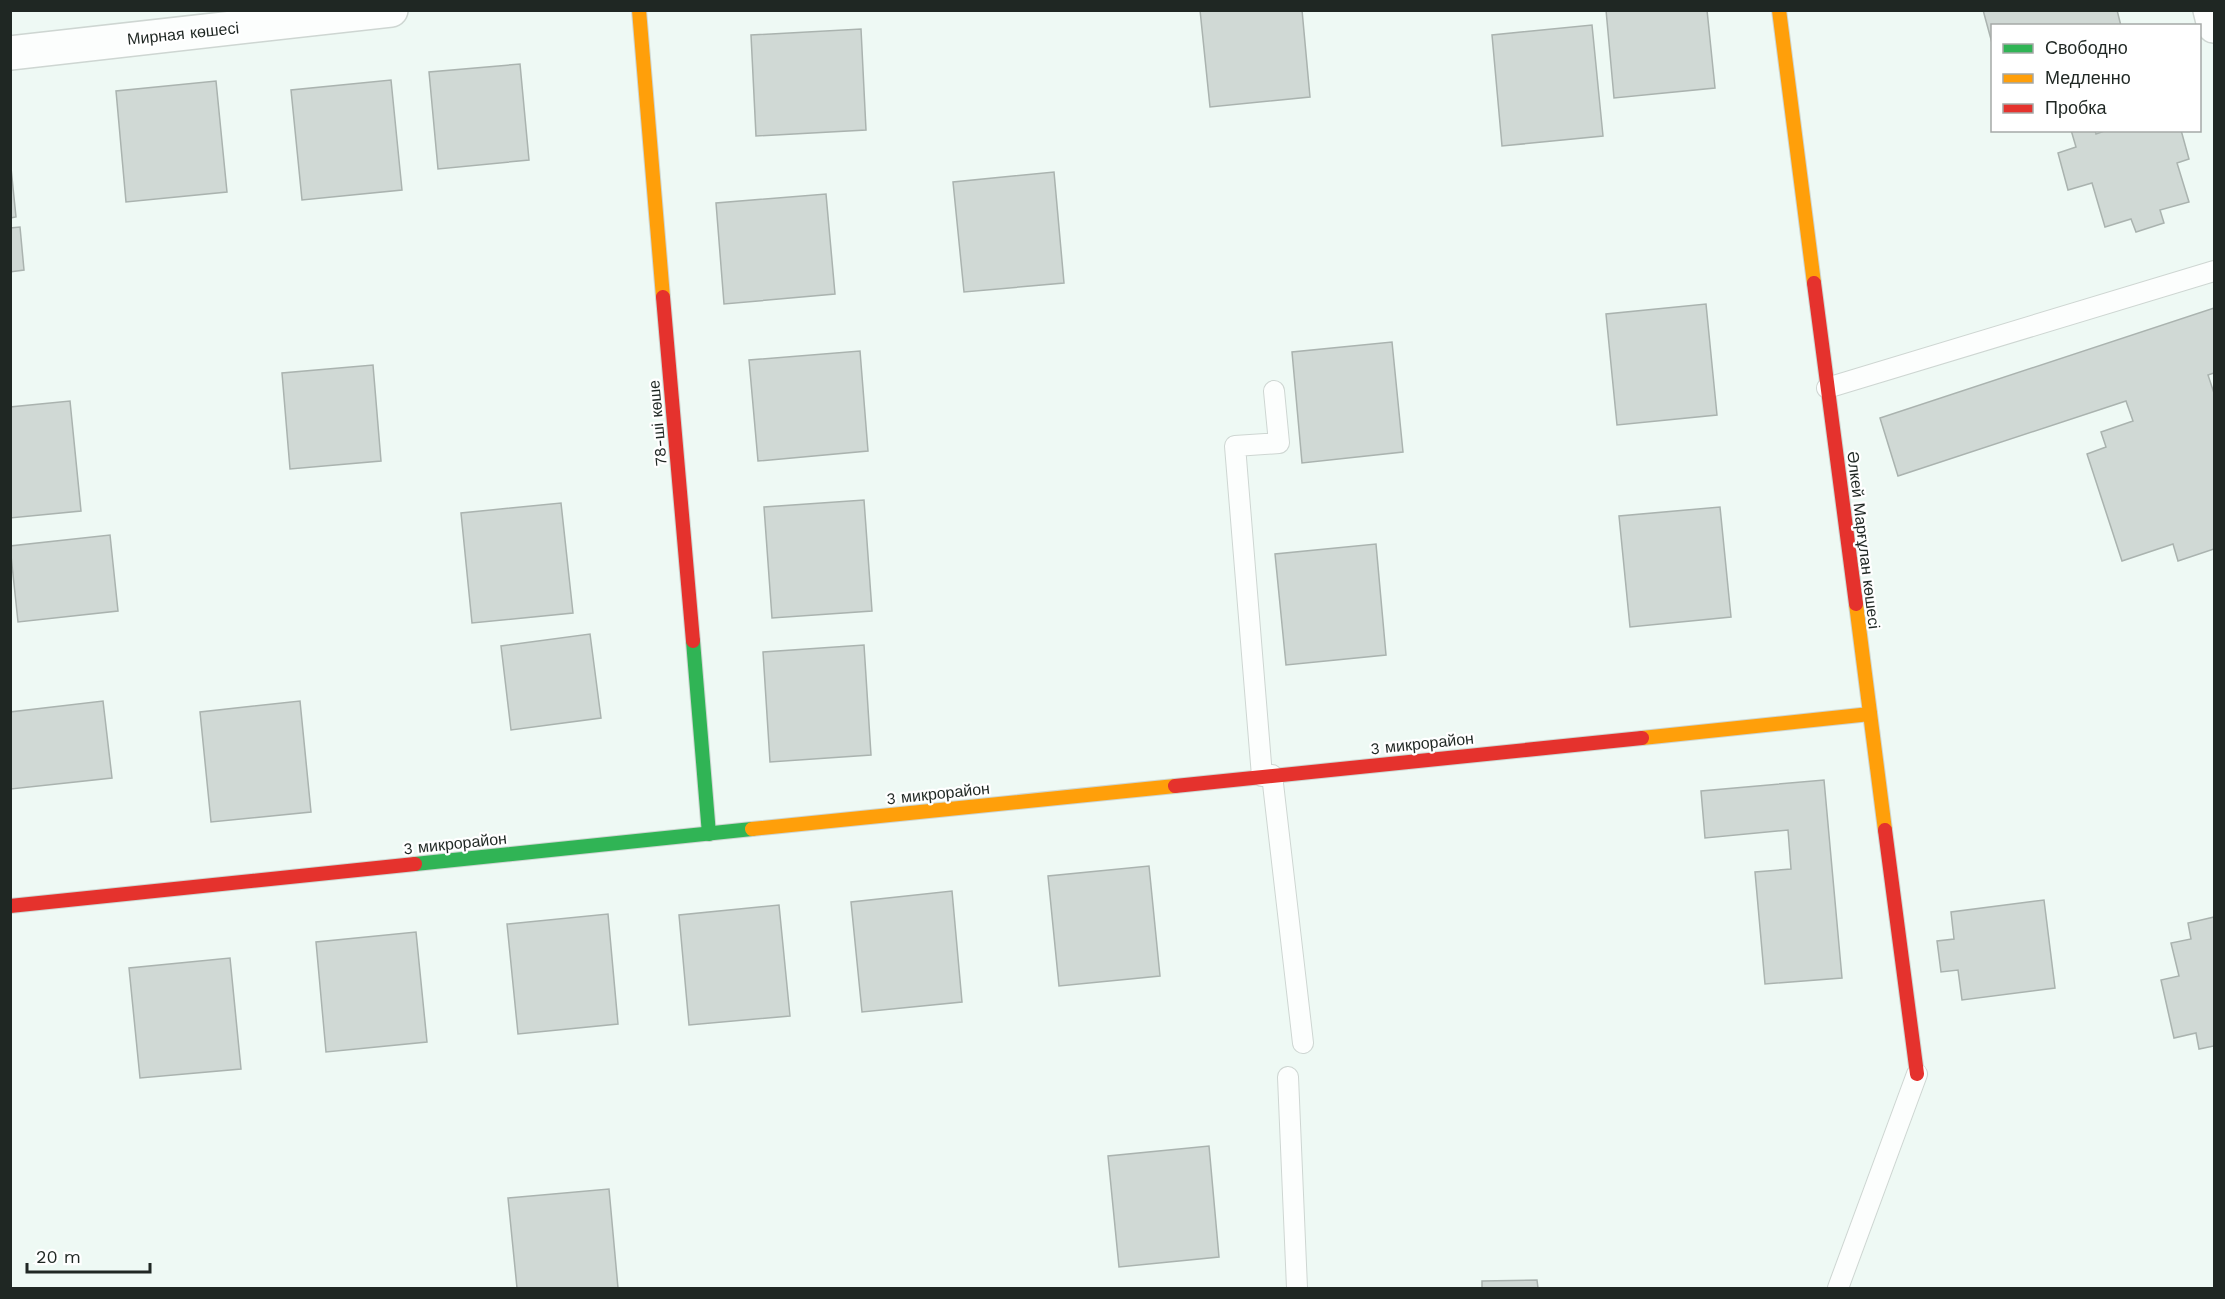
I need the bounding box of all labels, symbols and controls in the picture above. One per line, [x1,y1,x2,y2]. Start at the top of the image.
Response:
street label: Мирная көшесі [126,18,240,49]
legend [1991,24,2201,132]
text: Свободно [2045,37,2128,58]
text: Медленно [2045,67,2131,88]
text: Пробка [2045,97,2108,118]
street label: 78-ші көше [644,379,671,467]
street label: Әлкей Марғұлан көшесі [1843,450,1884,630]
street label: 3 микрорайон [1369,729,1475,758]
street label: 3 микрорайон [885,779,991,808]
street label: 3 микрорайон [402,829,508,858]
scale bar [27,1236,150,1274]
text: 20 m [36,1246,81,1267]

